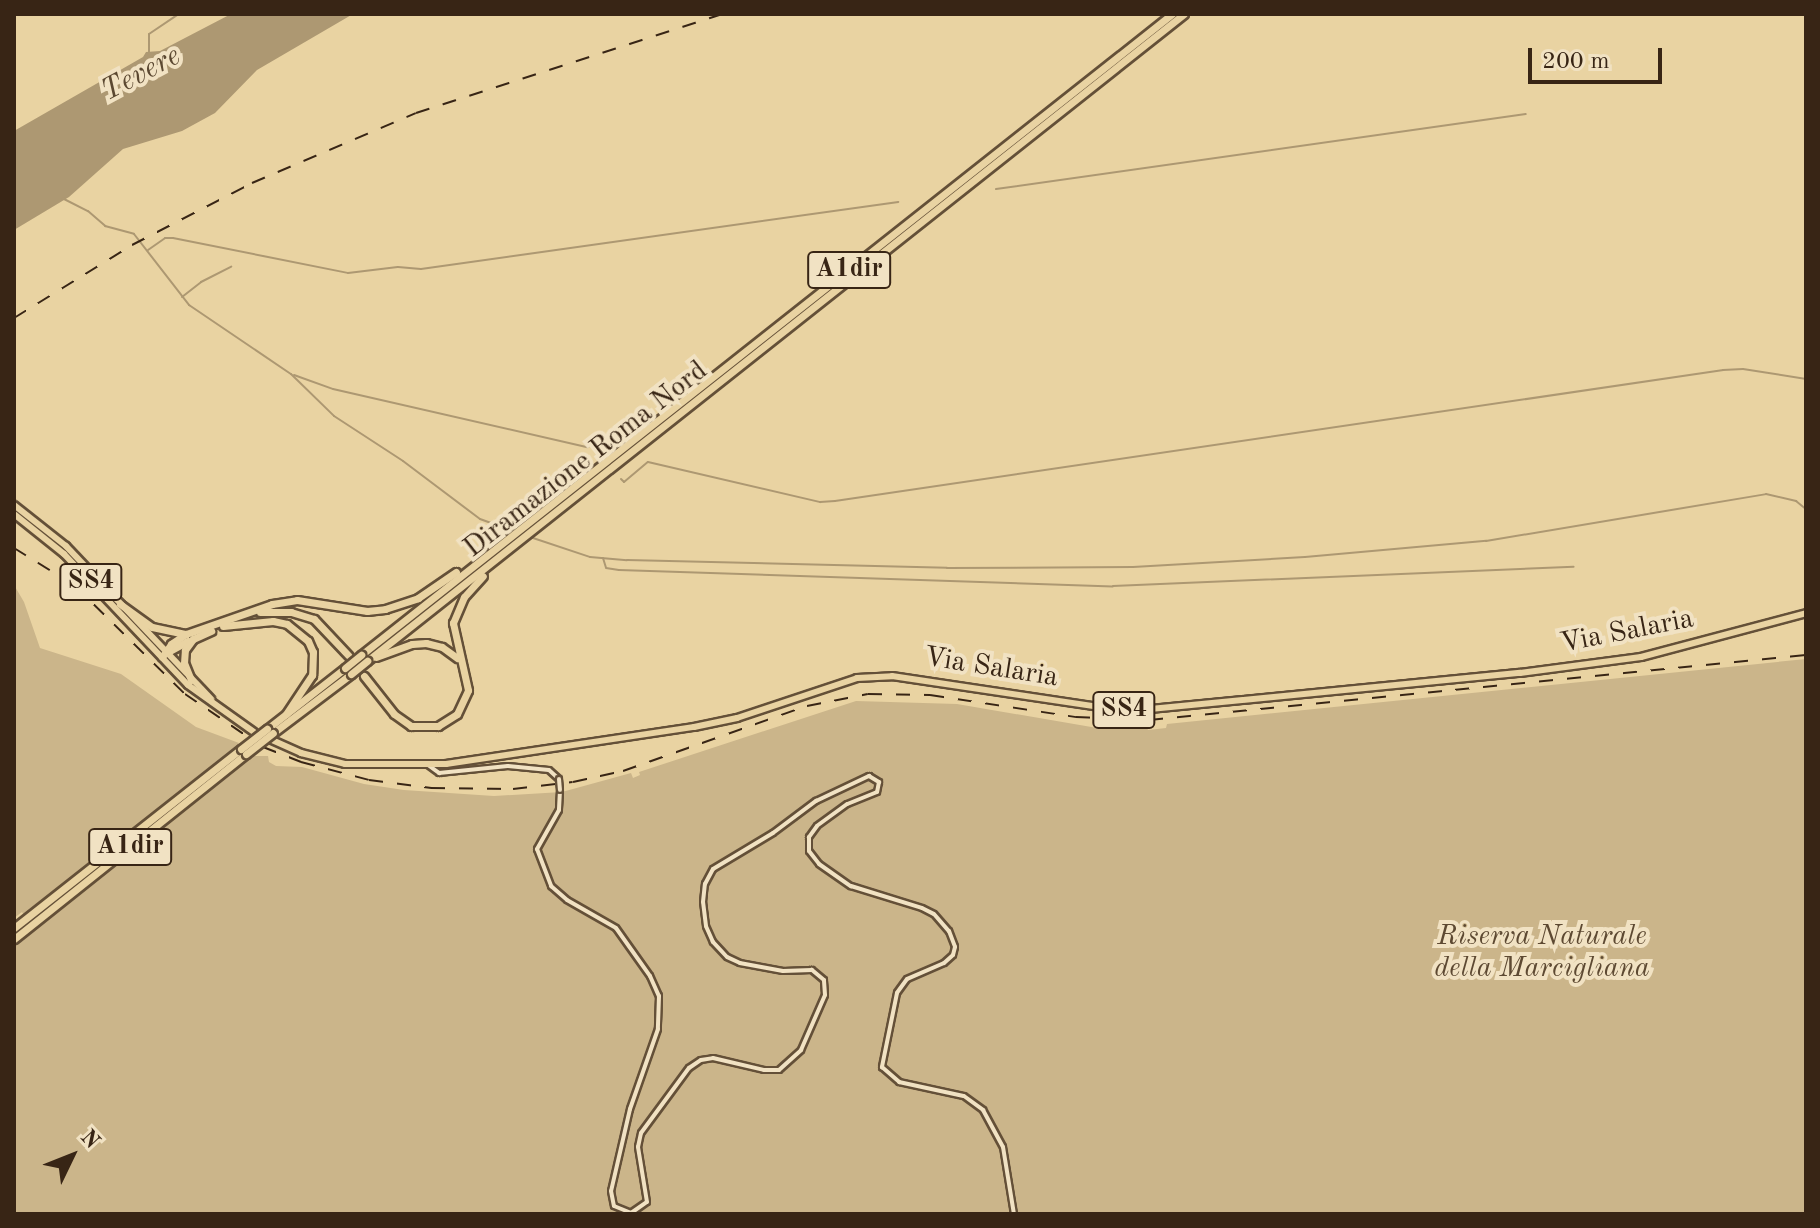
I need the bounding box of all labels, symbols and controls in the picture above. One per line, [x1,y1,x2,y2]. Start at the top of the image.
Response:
scale bar [1532,32,1666,82]
water label: Tevere [95,38,187,110]
text: 200 m [1542,50,1610,74]
road number: A1dir [807,248,891,292]
street label: Diramazione Roma Nord [458,354,714,566]
road number: SS4 [59,560,123,604]
street label: Via Salaria [1557,603,1697,661]
street label: Via Salaria [922,641,1060,695]
road number: SS4 [1092,688,1156,732]
road number: A1dir [88,825,172,869]
park label: Riserva Naturale della Marcigliana [1434,920,1650,986]
north arrow [32,1116,112,1196]
text: N [76,1126,103,1153]

